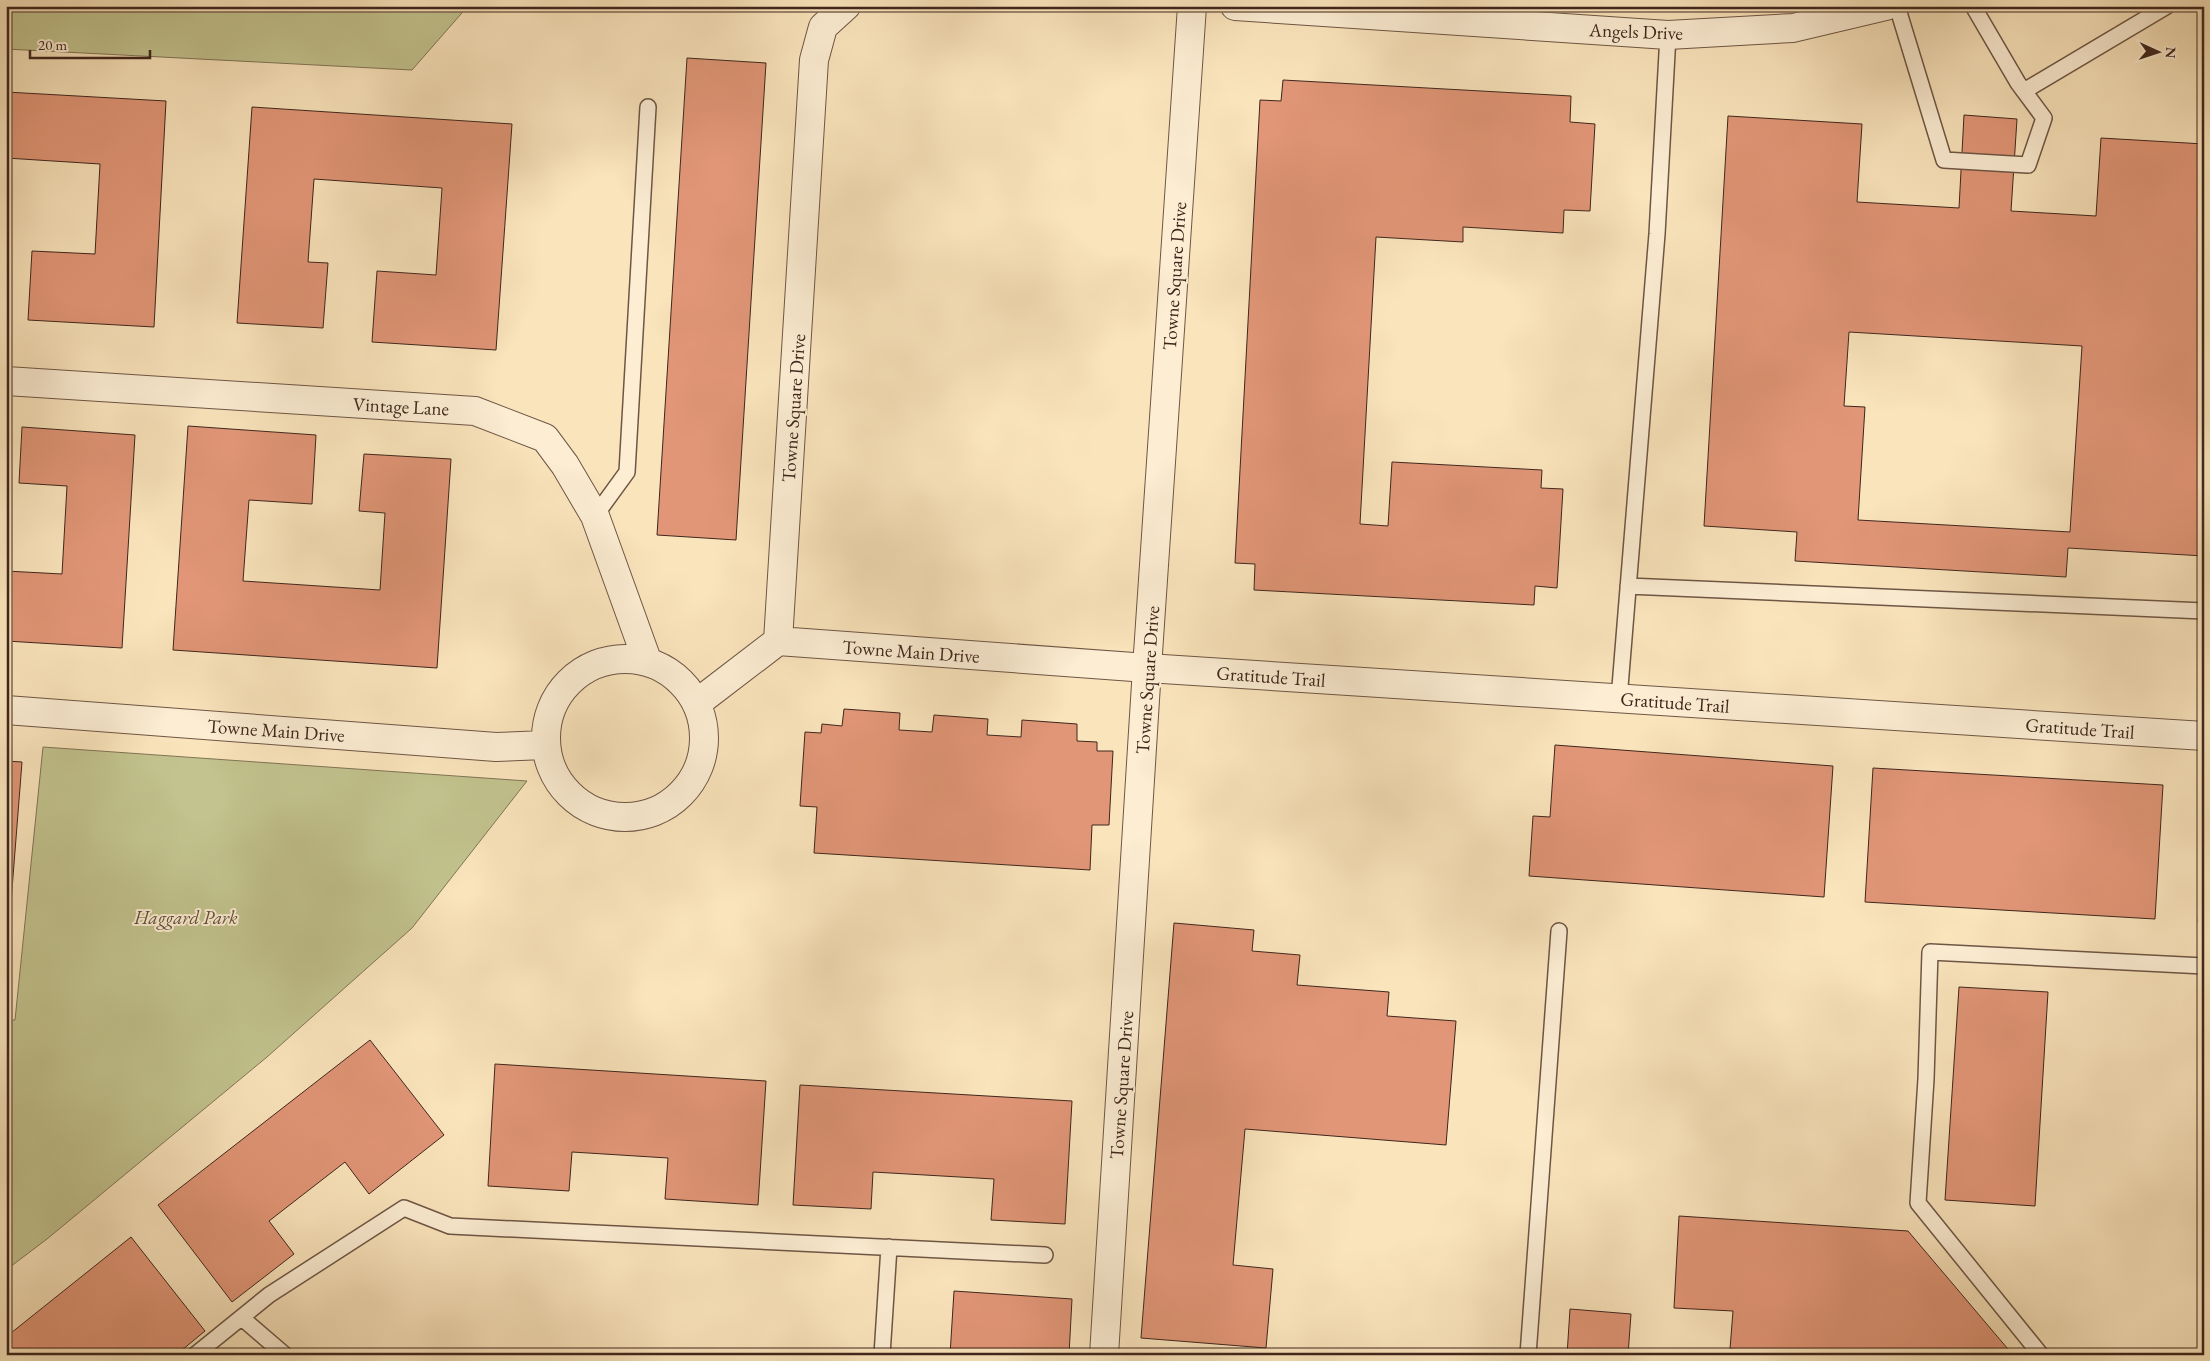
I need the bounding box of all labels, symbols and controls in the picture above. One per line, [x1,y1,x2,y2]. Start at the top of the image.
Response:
street label: Angels Drive [1588,17,1683,46]
scale bar [30,28,150,60]
north arrow [2132,28,2182,78]
text: 20 m [38,35,67,54]
text: N [2162,47,2180,59]
street label: Towne Square Drive [1157,201,1192,351]
street label: Towne Square Drive [776,333,811,483]
street label: Vintage Lane [352,391,450,422]
street label: Towne Square Drive [1130,605,1165,755]
street label: Towne Main Drive [842,634,980,669]
street label: Gratitude Trail [1216,660,1327,693]
street label: Gratitude Trail [1620,686,1731,719]
street label: Gratitude Trail [2025,712,2136,745]
street label: Towne Main Drive [207,713,345,748]
park label: Haggard Park [133,905,238,930]
street label: Towne Square Drive [1104,1010,1139,1160]

